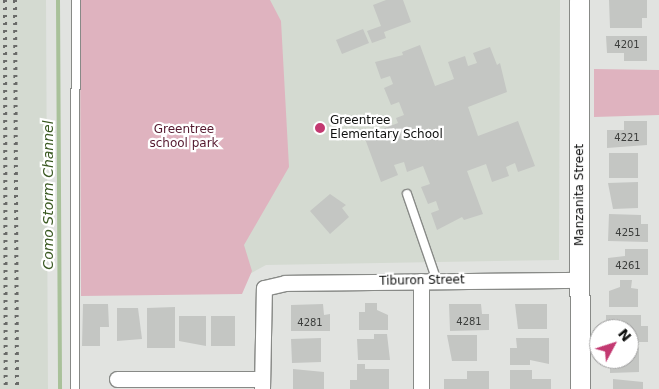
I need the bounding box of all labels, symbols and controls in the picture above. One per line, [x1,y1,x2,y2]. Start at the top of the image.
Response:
house number: 4201 [614,39,640,51]
place label: Greentree Elementary School [330,114,443,142]
water label: Como Storm Channel [40,120,56,270]
marker: Greentree Elementary School [314,122,326,134]
park label: Greentree school park [149,123,219,151]
house number: 4221 [614,132,640,144]
street label: Manzanita Street [573,144,587,246]
house number: 4251 [615,227,641,239]
house number: 4261 [615,260,641,272]
street label: Tiburon Street [379,273,465,289]
house number: 4281 [456,316,482,328]
house number: 4281 [297,317,323,329]
north arrow [589,319,639,369]
text: N [615,325,635,345]

